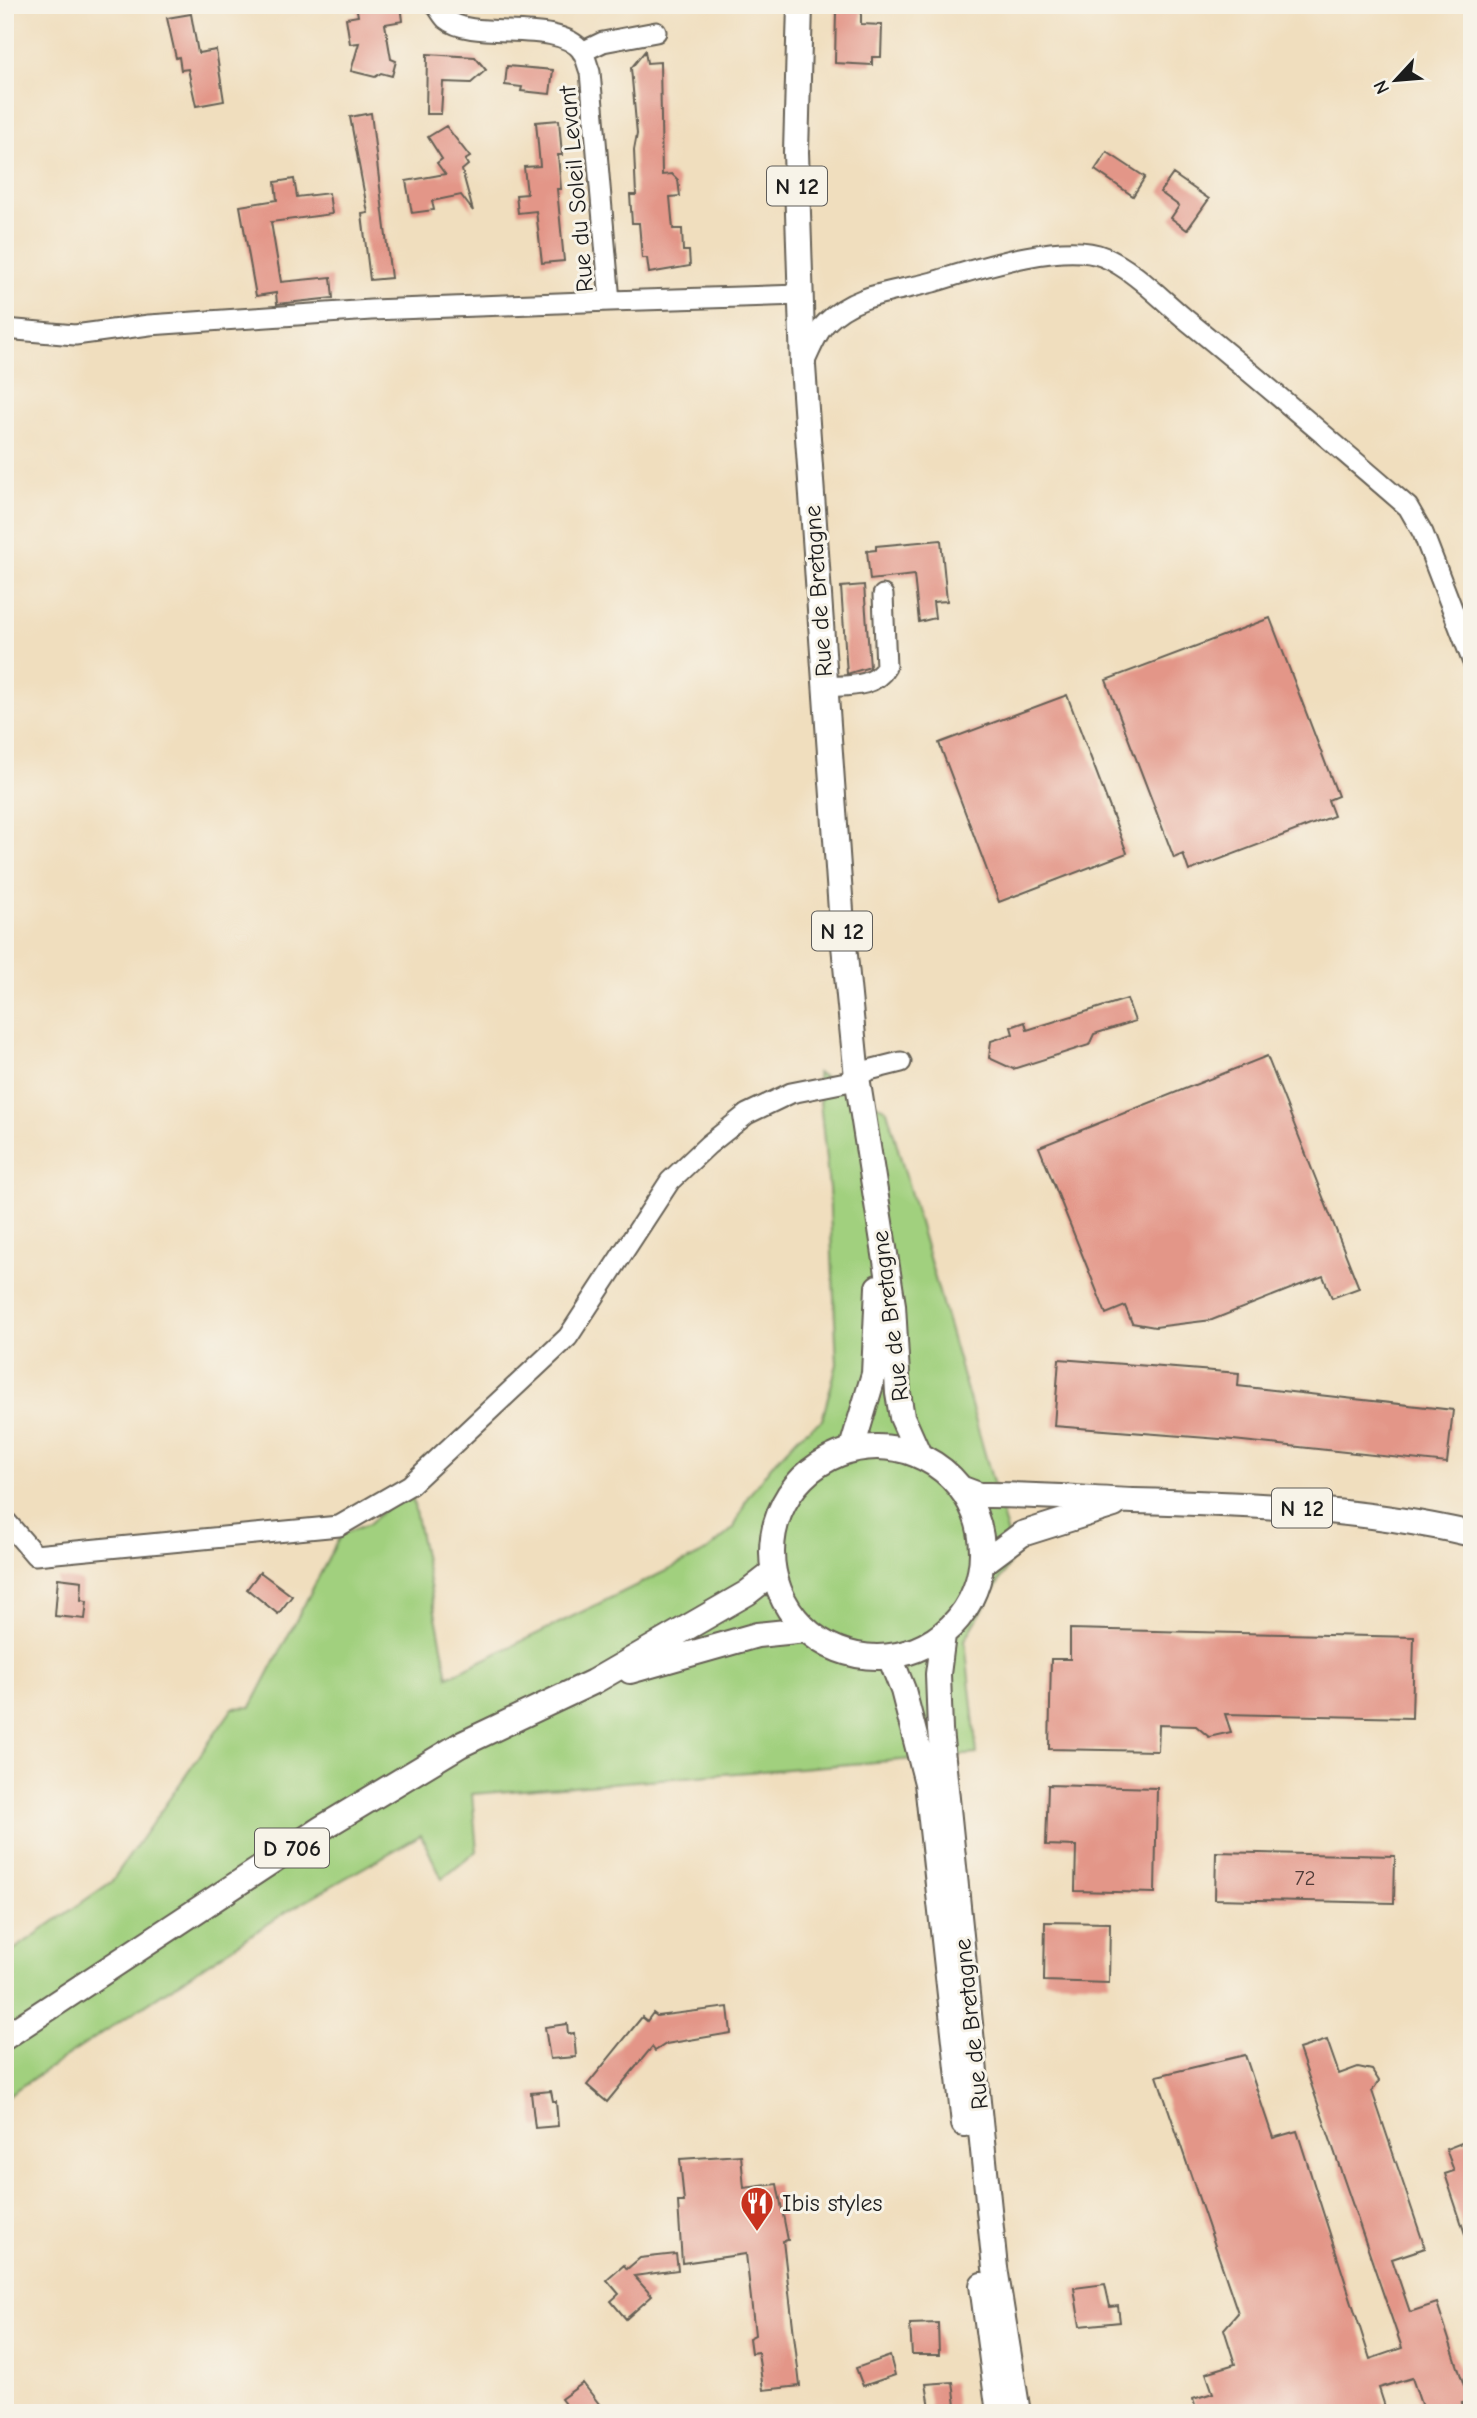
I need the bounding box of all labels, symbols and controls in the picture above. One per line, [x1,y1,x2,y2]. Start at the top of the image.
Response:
north arrow [1362,46,1432,116]
text: N [1369,77,1394,97]
street label: Rue du Soleil Levant [553,83,599,293]
road number: N 12 [767,167,827,206]
street label: Rue de Bretagne [798,504,838,678]
road number: N 12 [812,912,872,950]
street label: Rue de Bretagne [866,1229,914,1403]
road number: N 12 [1272,1488,1332,1527]
road number: D 706 [255,1828,329,1868]
house number: 72 [1295,1866,1315,1890]
street label: Rue de Bretagne [948,1937,994,2111]
restaurant icon: Ibis styles [738,2184,776,2233]
place label: Ibis styles [782,2189,883,2217]

